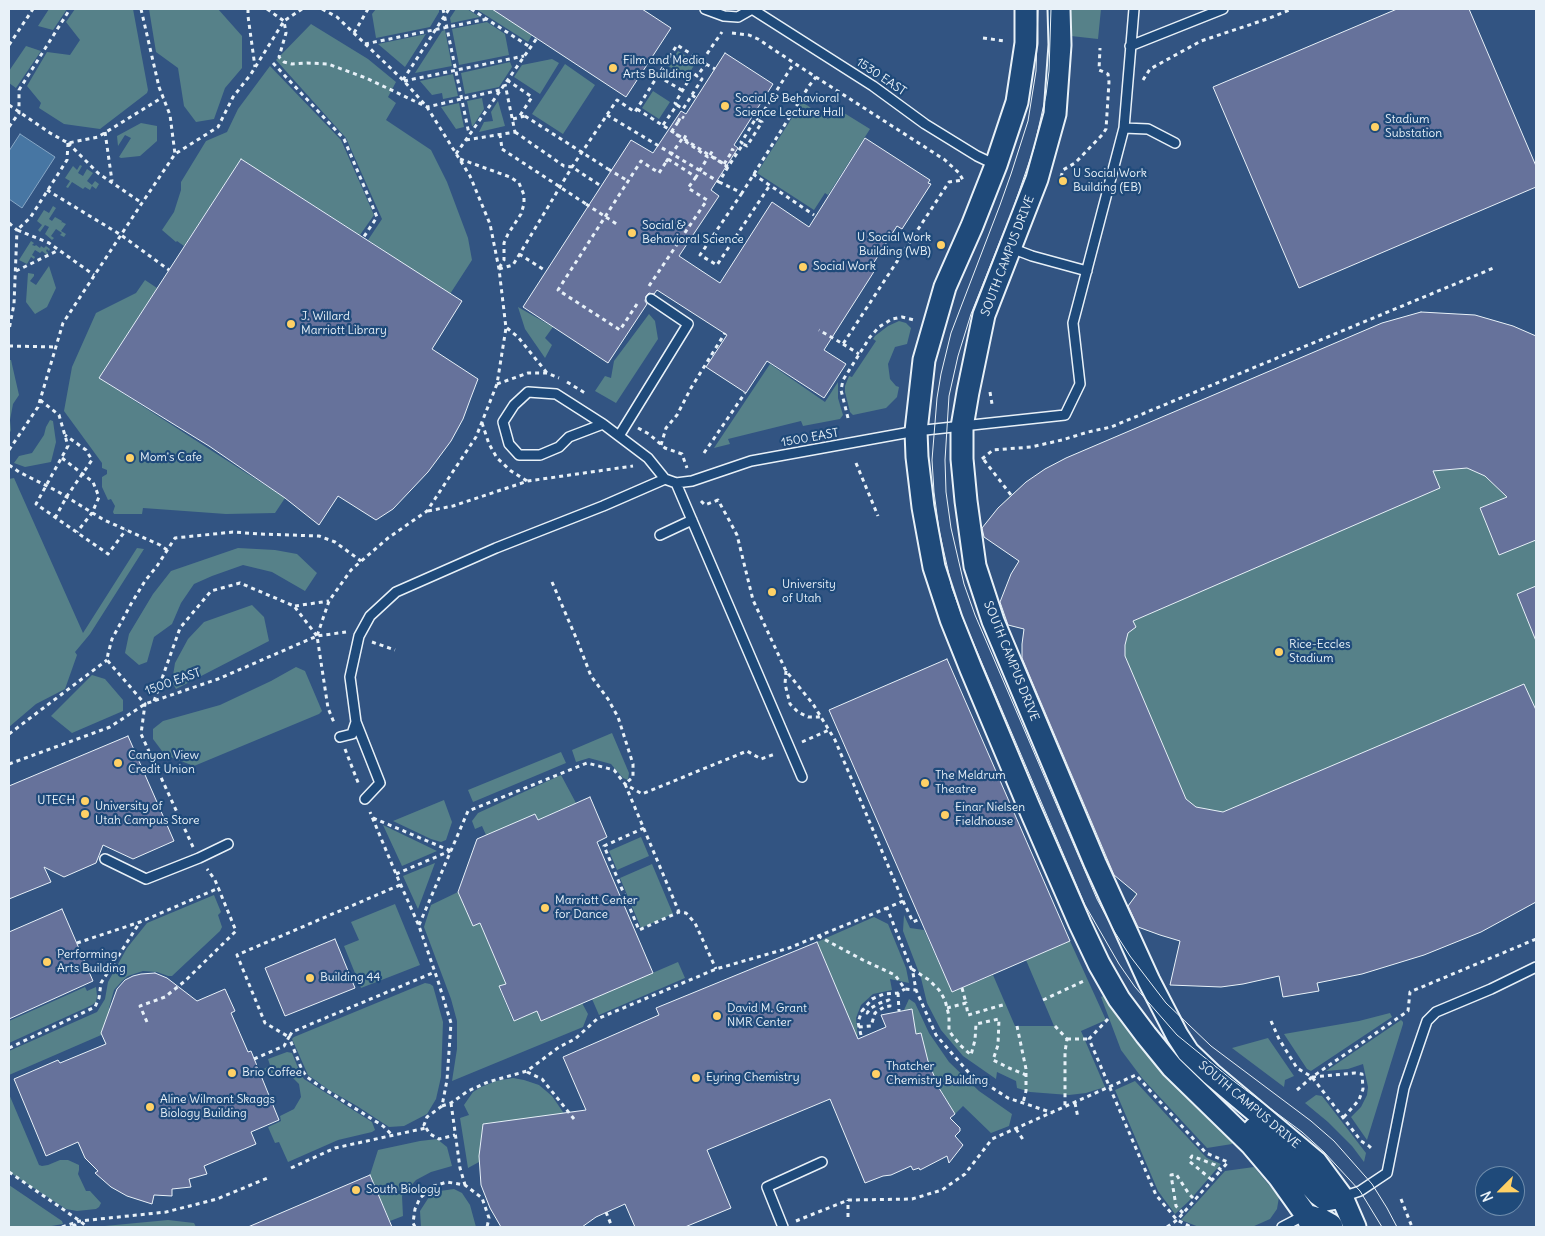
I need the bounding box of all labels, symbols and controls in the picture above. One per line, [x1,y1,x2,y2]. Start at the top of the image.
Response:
place label: Film and Media Arts Building [623,54,705,82]
street label: 1530 EAST [853,55,909,99]
marker: Film and Media Arts Building [607,62,619,74]
place label: Social & Behavioral Science Lecture Hall [735,92,844,120]
marker: Social & Behavioral Science Lecture Hall [719,100,731,112]
place label: Stadium Substation [1385,113,1442,141]
marker: Stadium Substation [1369,121,1381,133]
place label: U Social Work Building (EB) [1073,167,1147,195]
marker: U Social Work Building (EB) [1057,175,1069,187]
street label: SOUTH CAMPUS DRIVE [978,194,1038,318]
place label: Social & Behavioral Science [642,219,744,247]
marker: Social & Behavioral Science [626,227,638,239]
place label: U Social Work Building (WB) [857,231,931,259]
marker: U Social Work Building (WB) [935,239,947,251]
place label: Social Work [813,260,876,274]
marker: Social Work [797,261,809,273]
place label: J. Willard Marriott Library [301,310,387,338]
marker: J. Willard Marriott Library [285,318,297,330]
street label: 1500 EAST [780,426,840,450]
place label: Mom's Cafe [140,451,202,465]
marker: Mom's Cafe [124,452,136,464]
place label: University of Utah [782,578,836,606]
marker: University of Utah [766,586,778,598]
street label: SOUTH CAMPUS DRIVE [980,599,1042,723]
place label: Rice-Eccles Stadium [1289,638,1350,666]
marker: Rice-Eccles Stadium [1273,646,1285,658]
street label: 1500 EAST [143,666,203,698]
place label: Canyon View Credit Union [128,749,199,777]
marker: Canyon View Credit Union [112,757,124,769]
place label: The Meldrum Theatre [935,769,1006,797]
marker: The Meldrum Theatre [919,777,931,789]
place label: UTECH [37,794,75,808]
marker: UTECH [79,795,91,807]
place label: University of Utah Campus Store [95,800,199,828]
place label: Einar Nielsen Fieldhouse [955,801,1025,829]
marker: University of Utah Campus Store [79,808,91,820]
marker: Einar Nielsen Fieldhouse [939,809,951,821]
place label: Marriott Center for Dance [555,894,638,922]
marker: Marriott Center for Dance [539,902,551,914]
place label: Performing Arts Building [57,948,126,976]
marker: Performing Arts Building [41,956,53,968]
place label: Building 44 [320,971,380,985]
marker: Building 44 [304,972,316,984]
place label: David M. Grant NMR Center [727,1002,807,1030]
marker: David M. Grant NMR Center [711,1010,723,1022]
street label: SOUTH CAMPUS DRIVE [1195,1058,1303,1152]
place label: Thatcher Chemistry Building [886,1060,988,1088]
place label: Brio Coffee [242,1066,302,1080]
marker: Brio Coffee [226,1067,238,1079]
marker: Thatcher Chemistry Building [870,1068,882,1080]
place label: Eyring Chemistry [706,1071,799,1085]
marker: Eyring Chemistry [690,1072,702,1084]
place label: Aline Wilmont Skaggs Biology Building [160,1093,275,1121]
marker: Aline Wilmont Skaggs Biology Building [144,1101,156,1113]
north arrow [1475,1166,1525,1216]
place label: South Biology [366,1183,440,1197]
marker: South Biology [350,1184,362,1196]
text: N [1477,1188,1497,1204]

